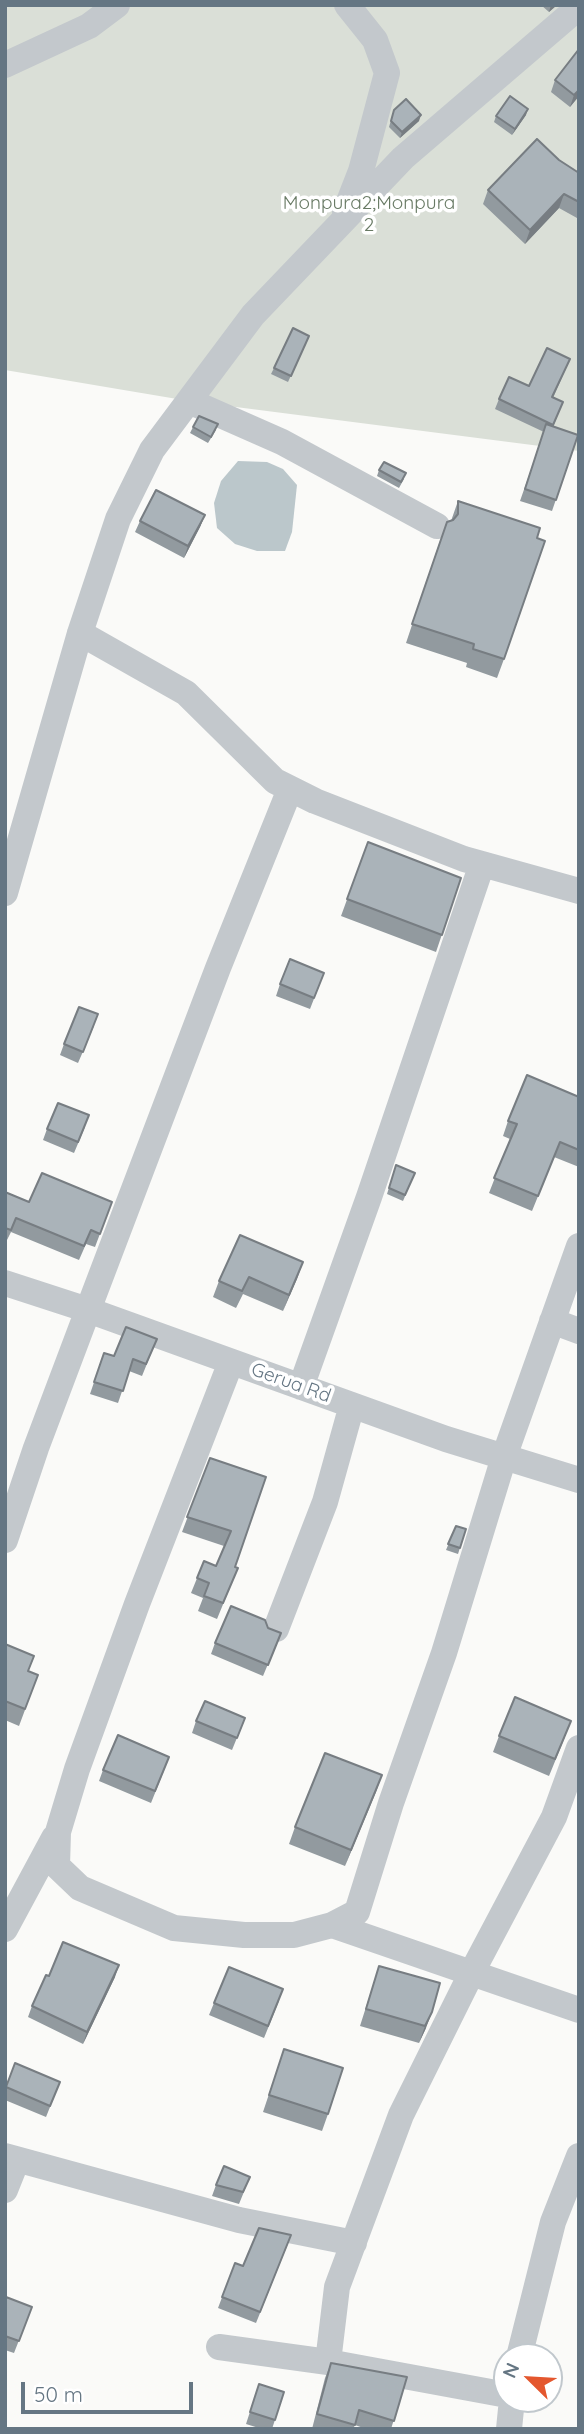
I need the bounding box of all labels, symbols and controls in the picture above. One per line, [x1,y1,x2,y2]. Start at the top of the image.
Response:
park label: Monpura2;Monpura 2 [283,192,455,236]
street label: Gerua Rd [248,1358,334,1408]
north arrow [493,2343,563,2413]
text: N [497,2359,524,2382]
scale bar [24,2368,196,2412]
text: 50 m [34,2381,83,2407]

